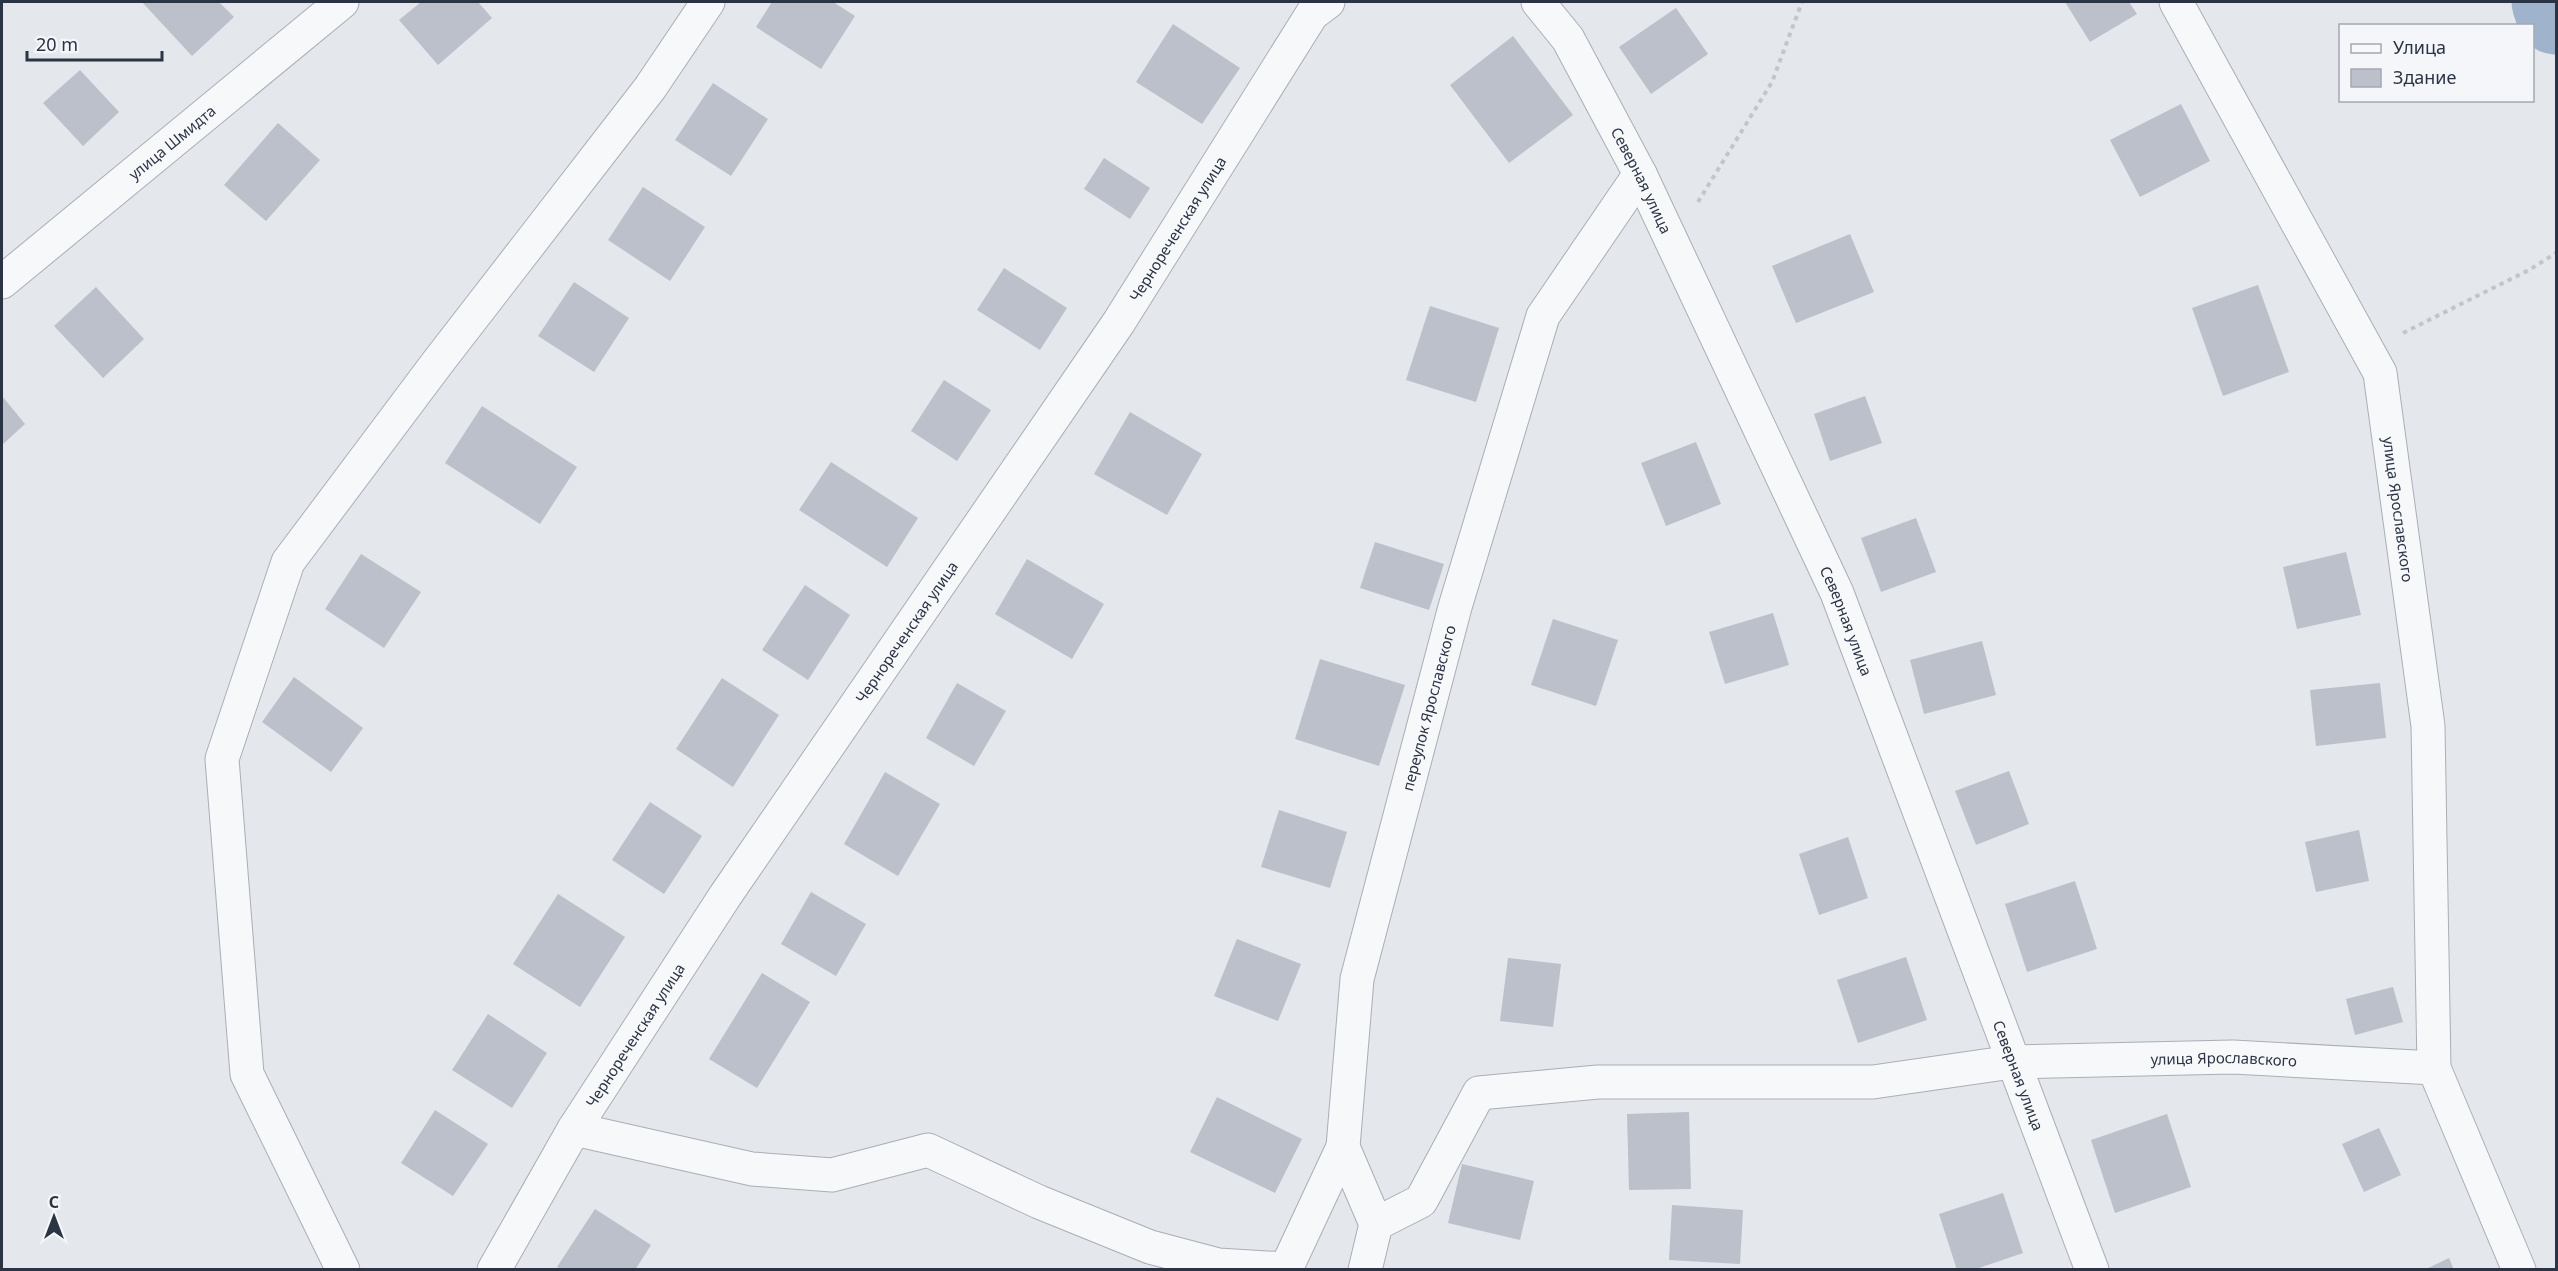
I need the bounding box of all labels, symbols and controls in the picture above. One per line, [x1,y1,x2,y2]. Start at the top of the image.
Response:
scale bar [27,24,162,62]
legend [2339,24,2534,102]
text: 20 m [36,32,78,56]
text: Улица [2393,35,2446,59]
text: Здание [2393,65,2457,89]
street label: улица Шмидта [124,100,220,184]
street label: Северная улица [1607,124,1677,237]
street label: Чернореченская улица [1124,152,1230,305]
street label: улица Ярославского [2379,435,2418,583]
street label: Чернореченская улица [851,557,962,707]
street label: Северная улица [1816,563,1877,678]
street label: переулок Ярославского [1397,623,1460,793]
street label: Чернореченская улица [581,959,689,1111]
street label: Северная улица [1989,1017,2049,1133]
street label: улица Ярославского [2150,1047,2298,1070]
north arrow [24,1187,84,1247]
text: С [49,1191,59,1213]

